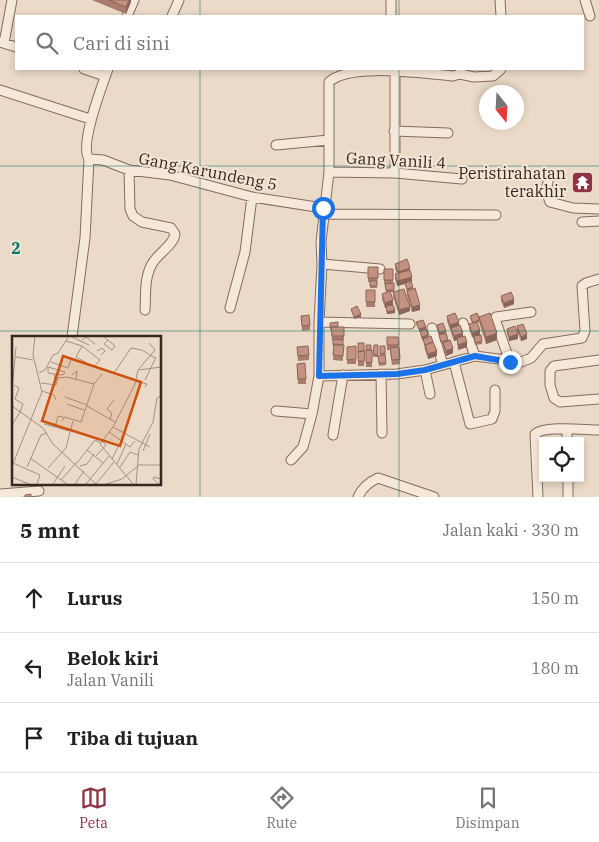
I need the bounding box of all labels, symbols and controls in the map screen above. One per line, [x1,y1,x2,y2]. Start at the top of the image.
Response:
search box [15,15,584,70]
icon: search [33,29,61,57]
text: Cari di sini [73,31,170,55]
north arrow [479,85,524,130]
street label: Gang Vanili 4 [346,147,446,173]
street label: Gang Karundeng 5 [137,148,279,194]
place label: Peristirahatan terakhir [458,163,566,201]
temple icon: Peristirahatan terakhir [570,170,594,194]
route start [312,197,335,220]
text: 2 [11,238,21,258]
inset map [12,336,161,484]
route end [499,351,522,374]
map controls [539,437,584,482]
button: locate [539,437,584,482]
text: 5 mnt [20,516,80,544]
text: Jalan kaki · 330 m [443,520,579,540]
icon: ahead [20,584,48,612]
text: Lurus [67,586,122,610]
text: 150 m [531,588,579,608]
text: Belok kiri [67,646,159,670]
icon: left [20,654,48,682]
text: 180 m [531,658,579,678]
text: Jalan Vanili [67,670,154,690]
icon: arrive [20,724,48,752]
text: Tiba di tujuan [67,726,198,750]
tab: Peta [79,784,108,832]
tab: Rute [266,784,297,832]
tab: Disimpan [456,784,520,832]

